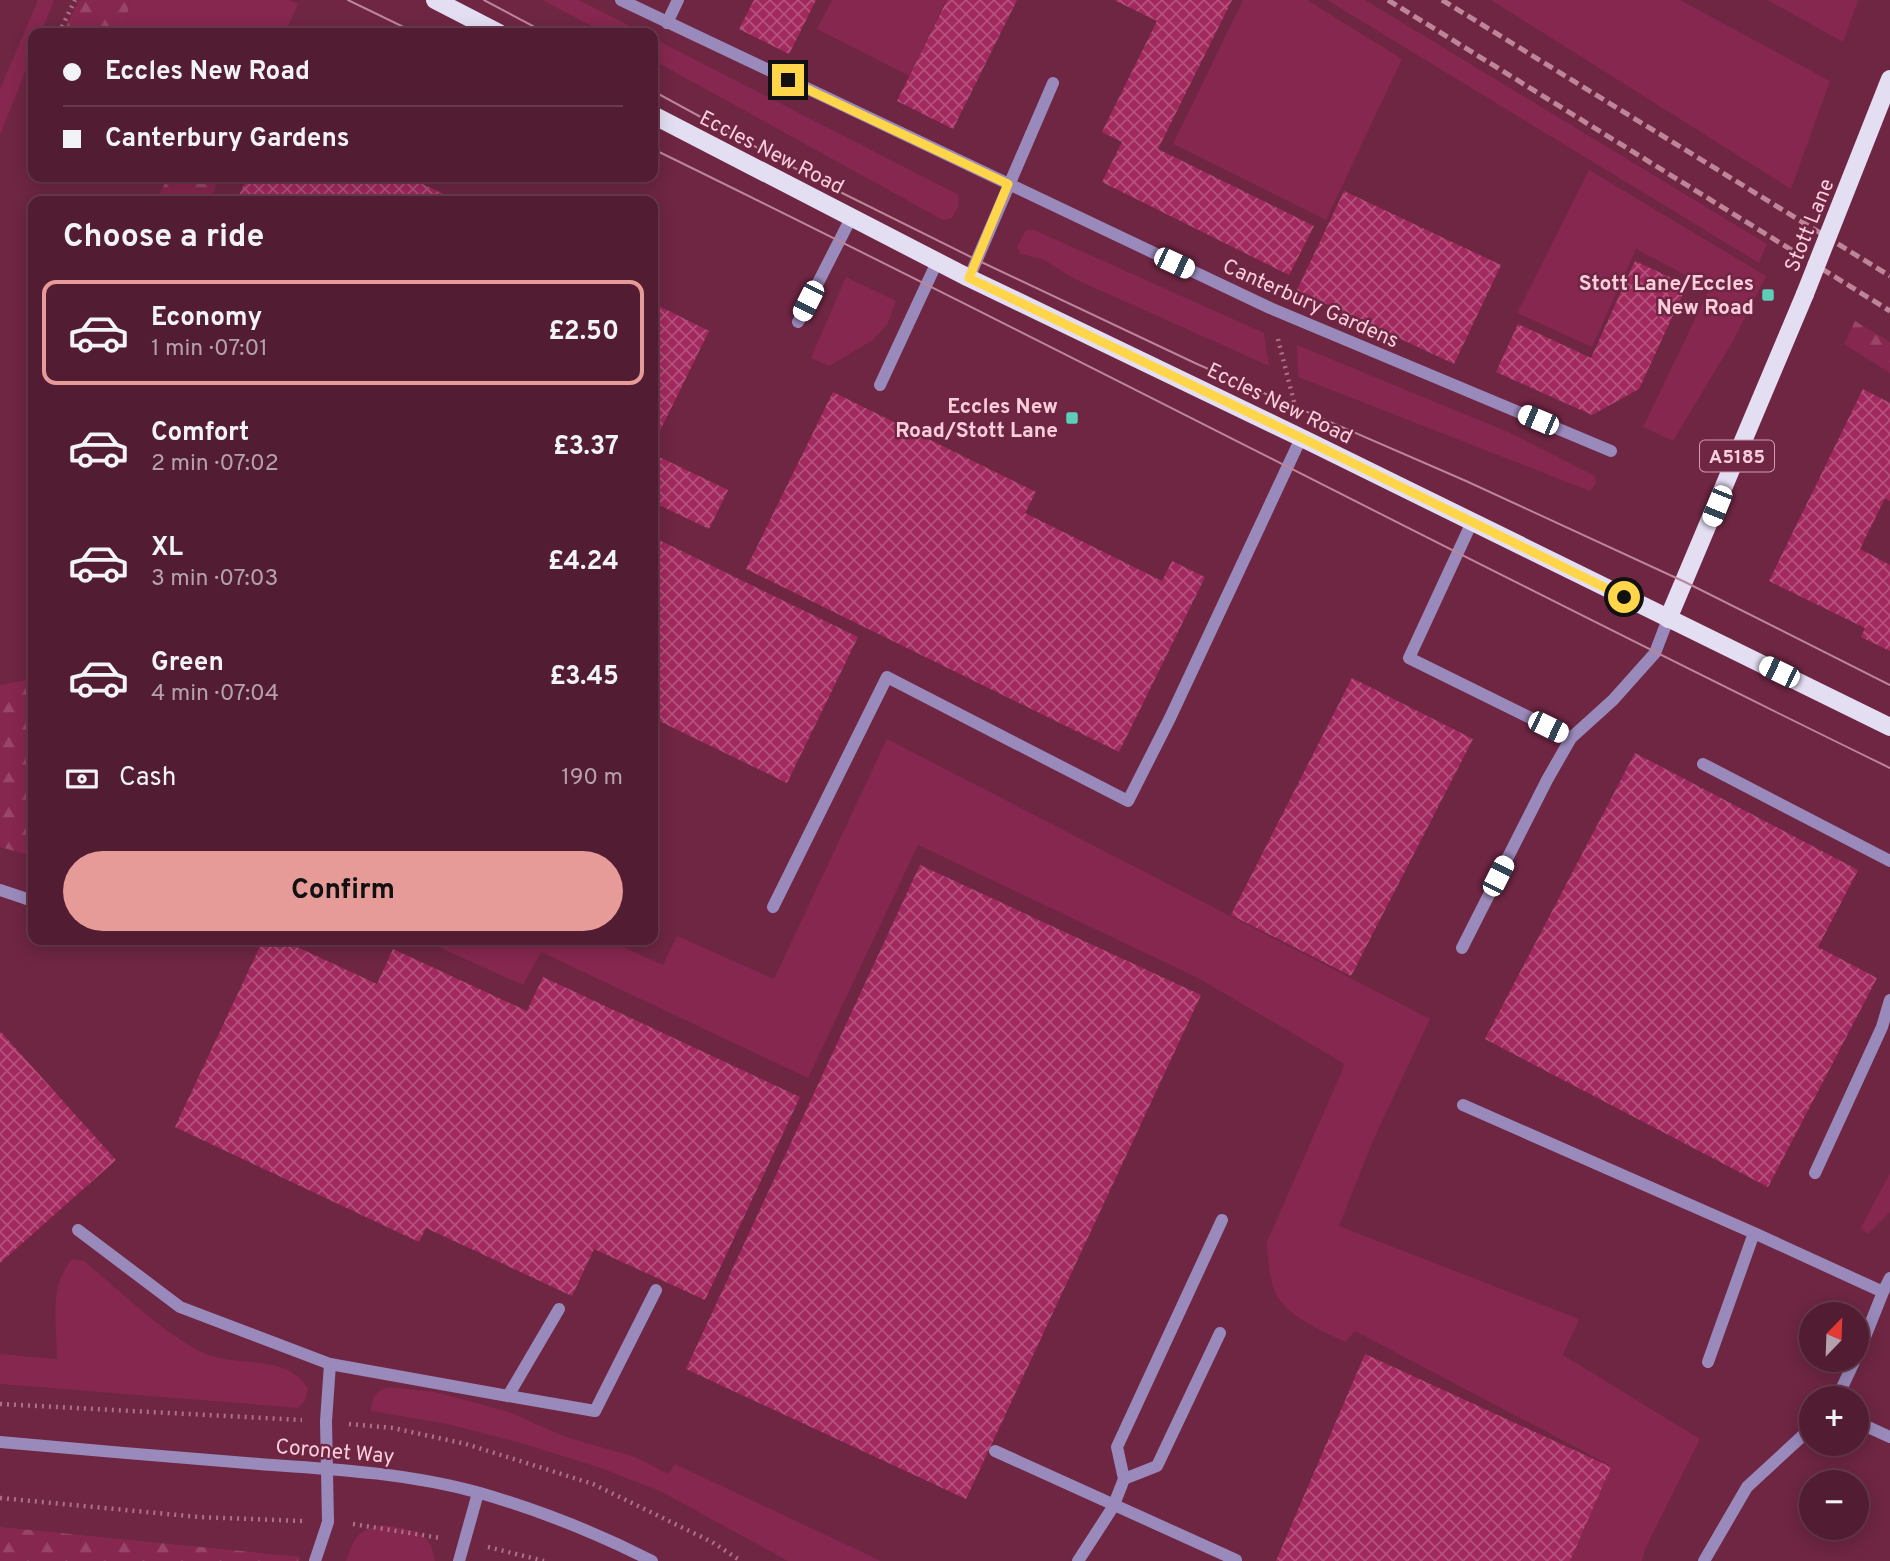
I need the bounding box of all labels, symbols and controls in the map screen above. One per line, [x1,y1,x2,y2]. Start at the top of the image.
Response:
text: Eccles New Road [105,56,310,89]
route end [772,64,804,96]
street label: Eccles New Road [694,105,848,201]
text: Canterbury Gardens [105,123,350,156]
street label: Stott Lane [1779,175,1841,276]
text: Choose a ride [63,218,264,258]
car [1151,245,1198,281]
street label: Canterbury Gardens [1218,253,1403,355]
place label: Stott Lane/Eccles New Road [1579,271,1754,322]
car [790,278,827,324]
marker: Stott Lane/Eccles New Road [1760,287,1776,303]
icon: car [67,301,130,364]
text: Economy [151,302,262,335]
text: £2.50 [548,316,619,349]
text: 1 min · 07:01 [151,335,268,364]
street label: Eccles New Road [1202,357,1357,451]
place label: Eccles New Road/Stott Lane [895,394,1058,445]
car [1515,402,1562,438]
marker: Eccles New Road/Stott Lane [1064,410,1080,426]
icon: car [67,416,130,479]
text: Comfort [151,417,249,450]
text: £3.37 [553,431,619,464]
road number: A5185 [1700,440,1774,471]
text: 2 min · 07:02 [151,450,279,479]
car [1700,483,1735,529]
icon: car [67,531,130,594]
text: XL [151,532,183,565]
text: £4.24 [548,546,619,579]
text: 3 min · 07:03 [151,565,278,594]
route start [1608,581,1640,613]
icon: car [67,646,130,709]
text: Green [151,647,224,680]
car [1756,653,1803,691]
text: £3.45 [549,661,619,694]
text: 4 min · 07:04 [151,680,279,709]
car [1525,708,1572,746]
icon: cash [63,760,101,798]
text: Cash [119,762,176,795]
text: 190 m [561,764,623,793]
button: Confirm [63,851,623,931]
car [1480,853,1517,899]
north arrow [1799,1302,1869,1372]
map controls [1799,1302,1869,1540]
button: + [1799,1386,1869,1456]
street label: Coronet Way [274,1434,396,1471]
button: − [1799,1470,1869,1540]

